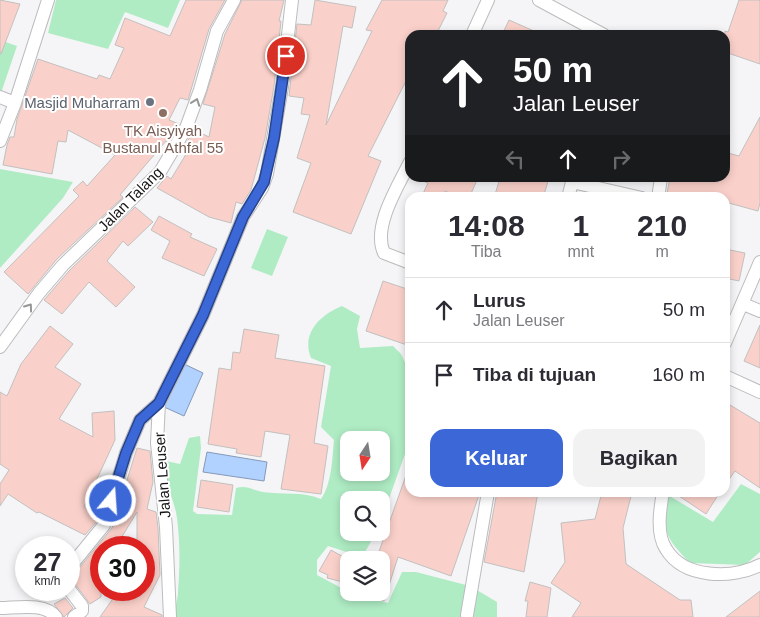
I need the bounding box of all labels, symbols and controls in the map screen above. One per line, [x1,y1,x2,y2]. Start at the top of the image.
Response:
pin [265,35,307,77]
icon: arrive [272,42,300,70]
icon: ahead [430,50,495,115]
text: 50 m [513,50,593,89]
text: Jalan Leuser [513,91,639,116]
place label: Masjid Muharram [24,94,140,111]
marker: Masjid Muharram [144,96,156,108]
one-way arrow [190,98,200,107]
marker: TK Aisyiyah Bustanul Athfal 55 [157,107,169,119]
place label: TK Aisyiyah Bustanul Athfal 55 [103,122,223,156]
icon: left [501,145,529,173]
icon: ahead [554,145,582,173]
icon: right [607,145,635,173]
street label: Jalan Talang [94,163,166,235]
text: 14:08 [448,209,525,242]
text: 1 [572,209,589,242]
text: 210 [637,209,687,242]
text: Tiba [471,243,502,260]
text: mnt [567,243,594,260]
text: m [655,243,669,260]
text: Lurus [473,290,526,311]
icon: ahead [430,296,458,324]
text: 50 m [663,299,705,320]
one-way arrow [23,304,31,313]
text: Jalan Leuser [473,312,565,329]
icon: arrive [430,361,458,389]
text: Tiba di tujuan [473,364,596,385]
text: 160 m [652,364,705,385]
button: Keluar [430,429,563,487]
button: Bagikan [573,429,705,487]
north arrow [340,431,390,481]
map controls [340,431,390,601]
street label: Jalan Leuser [151,432,173,518]
position arrow [84,474,136,526]
button: search [340,491,390,541]
speed limit sign: 30 [90,536,155,601]
text: 27 [34,548,61,576]
button: layers [340,551,390,601]
text: km/h [34,574,61,588]

